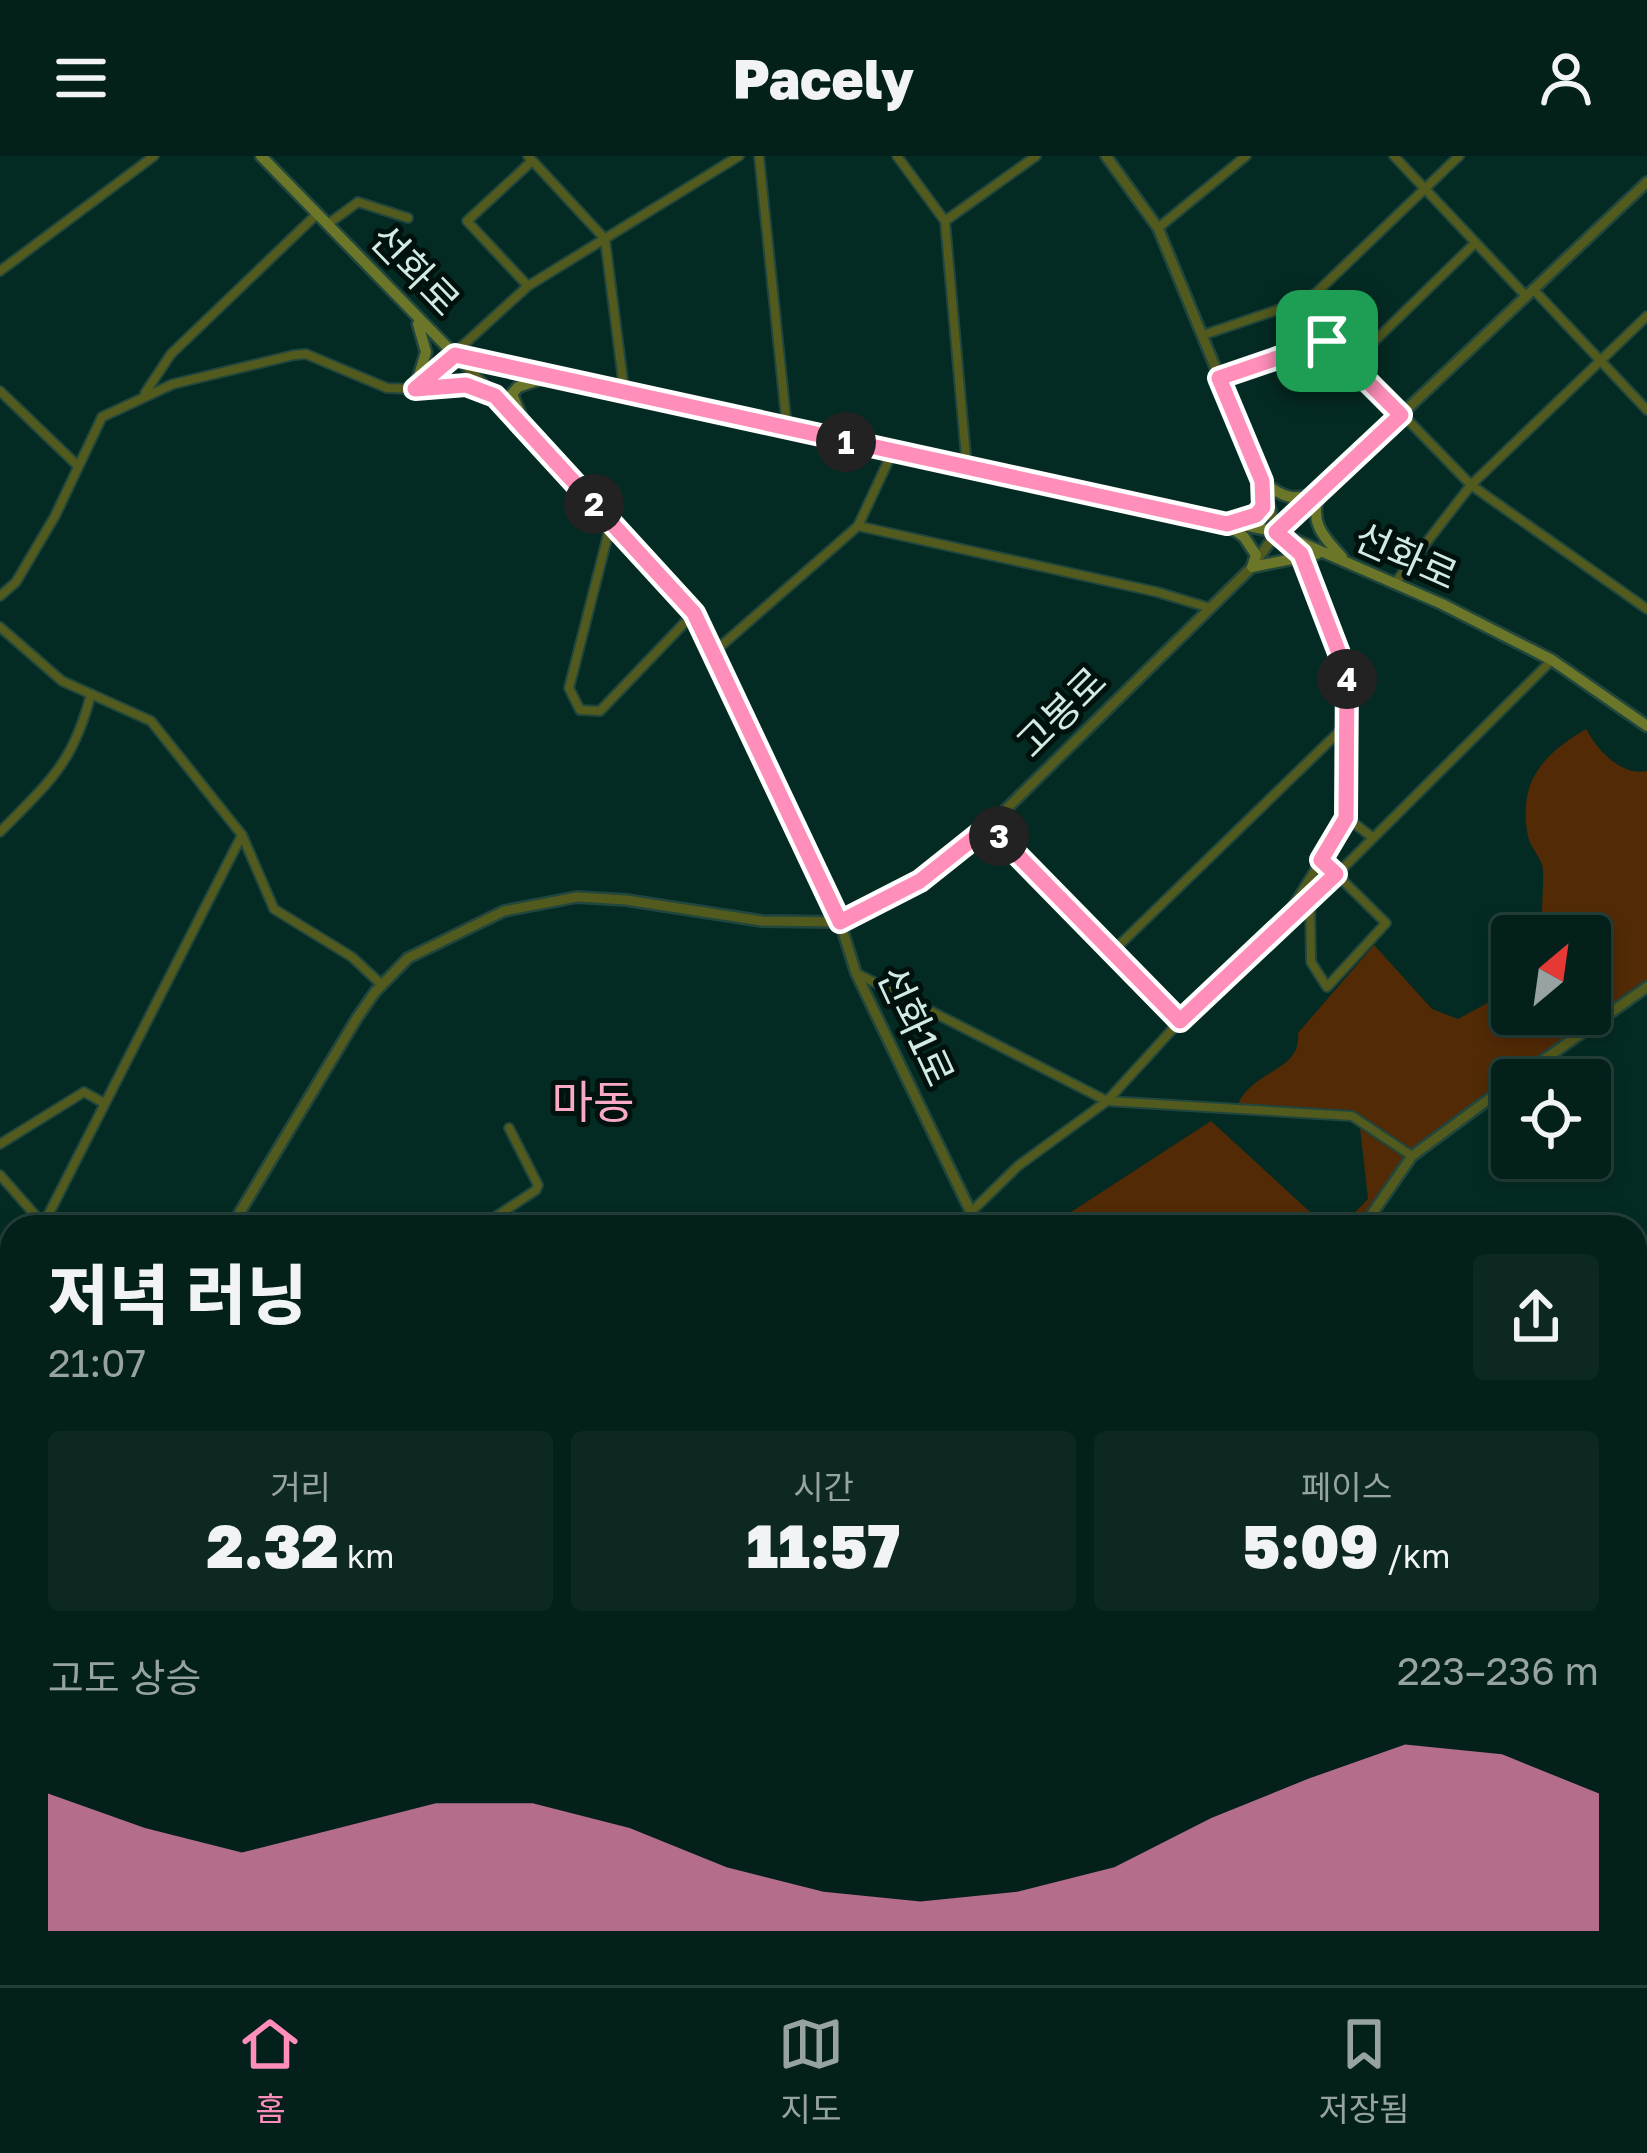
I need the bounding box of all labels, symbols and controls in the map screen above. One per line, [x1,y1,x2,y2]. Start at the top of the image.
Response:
icon: menu [48,45,114,111]
icon: person [1533,45,1599,111]
text: Pacely [733,46,914,111]
street label: 선화로 [361,215,470,325]
pin [1276,290,1378,392]
icon: arrive [1294,308,1360,374]
pin: 1 [816,412,876,472]
text: 1 [838,422,855,461]
pin: 2 [564,474,624,534]
text: 2 [584,484,604,523]
street label: 선화로 [1347,512,1465,599]
pin: 4 [1317,649,1377,709]
street label: 고봉로 [1006,657,1115,766]
text: 4 [1337,659,1357,698]
pin: 3 [969,806,1029,866]
text: 3 [989,816,1009,855]
north arrow [1491,915,1611,1035]
map controls [1491,915,1611,1179]
street label: 선화1로 [868,959,964,1093]
button: locate [1491,1059,1611,1179]
district label: 마동 [552,1074,634,1128]
text: 저녁 러닝 [48,1254,307,1334]
button: share [1473,1254,1599,1380]
text: 21:07 [48,1339,146,1386]
text: 거리 [270,1467,331,1506]
text: 시간 [793,1467,854,1506]
text: 페이스 [1301,1467,1392,1506]
text: 2.32 [206,1509,338,1581]
text: 11:57 [747,1509,900,1581]
text: 5:09 [1242,1509,1379,1581]
text: km [338,1536,395,1575]
text: /km [1379,1536,1451,1575]
text: 223–236 m [1397,1647,1599,1694]
text: 고도 상승 [48,1654,201,1701]
tab: 홈 [237,2011,303,2131]
tab: 지도 [778,2011,844,2131]
tab: 저장됨 [1319,2011,1410,2131]

